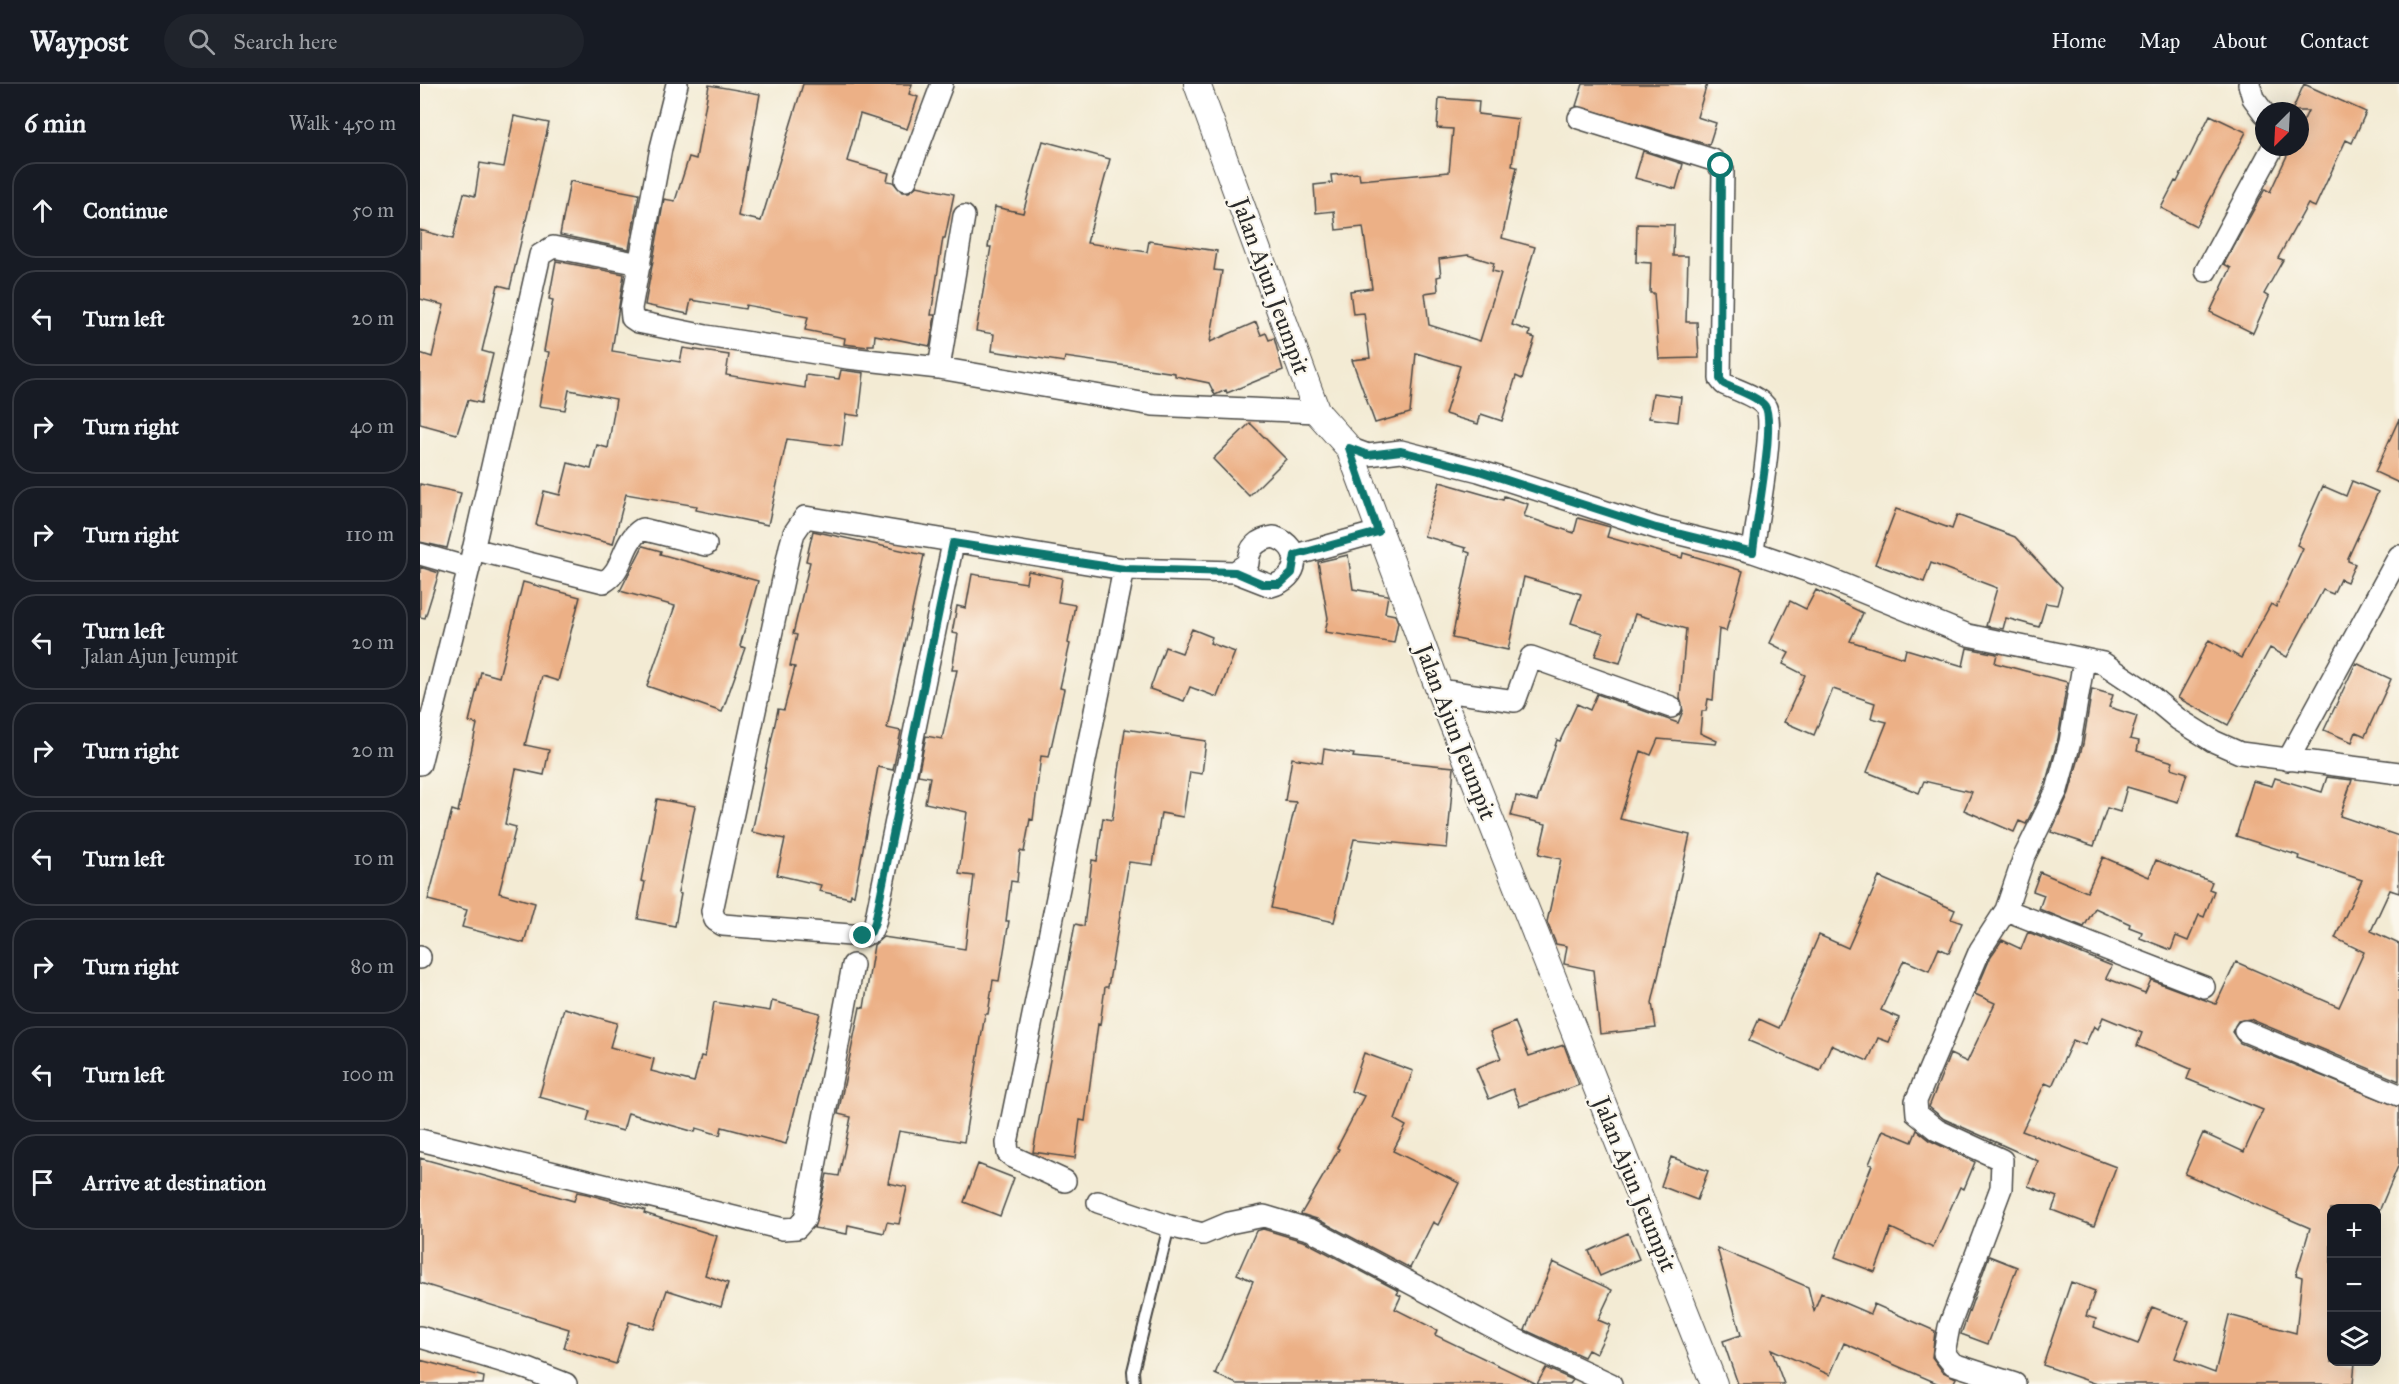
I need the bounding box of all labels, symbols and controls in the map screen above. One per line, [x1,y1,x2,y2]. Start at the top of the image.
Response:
search box [164,14,584,68]
text: Waypost [30,24,128,59]
icon: search [185,25,218,58]
text: Search here [233,28,337,55]
text: Home [2051,28,2106,54]
text: Map [2139,28,2180,54]
text: About [2213,28,2267,54]
text: Contact [2300,28,2369,54]
north arrow [2255,102,2309,156]
text: 6 min [24,107,86,139]
text: Walk · 450 m [289,111,396,135]
route start [1707,152,1733,178]
street label: Jalan Ajun Jeumpit [1224,191,1317,379]
icon: ahead [26,194,59,227]
text: Continue [83,197,168,224]
text: 50 m [352,198,394,222]
icon: left [26,302,59,335]
text: Turn left [83,305,165,332]
text: 20 m [351,306,394,330]
icon: right [26,410,59,443]
text: Turn right [83,413,179,440]
text: 40 m [350,414,394,438]
icon: right [26,518,59,551]
text: Turn right [83,521,179,548]
text: 110 m [346,522,394,546]
text: Turn left [83,617,165,644]
icon: left [26,626,59,659]
text: 20 m [351,630,394,654]
street label: Jalan Ajun Jeumpit [1408,637,1504,825]
text: Jalan Ajun Jeumpit [83,644,238,668]
icon: right [26,734,59,767]
text: Turn right [83,737,179,764]
text: 20 m [351,738,394,762]
icon: left [26,842,59,875]
text: Turn left [83,845,165,872]
text: 10 m [353,846,394,870]
route end [849,922,875,948]
icon: right [26,950,59,983]
text: Turn right [83,953,179,980]
text: 80 m [351,954,394,978]
icon: left [26,1058,59,1091]
text: Turn left [83,1061,165,1088]
text: 100 m [342,1062,394,1086]
street label: Jalan Ajun Jeumpit [1585,1089,1684,1276]
icon: arrive [26,1166,59,1199]
text: Arrive at destination [83,1169,266,1196]
map controls [2327,1204,2381,1366]
button: + [2327,1204,2381,1258]
button: − [2327,1258,2381,1312]
button: layers [2327,1312,2381,1366]

